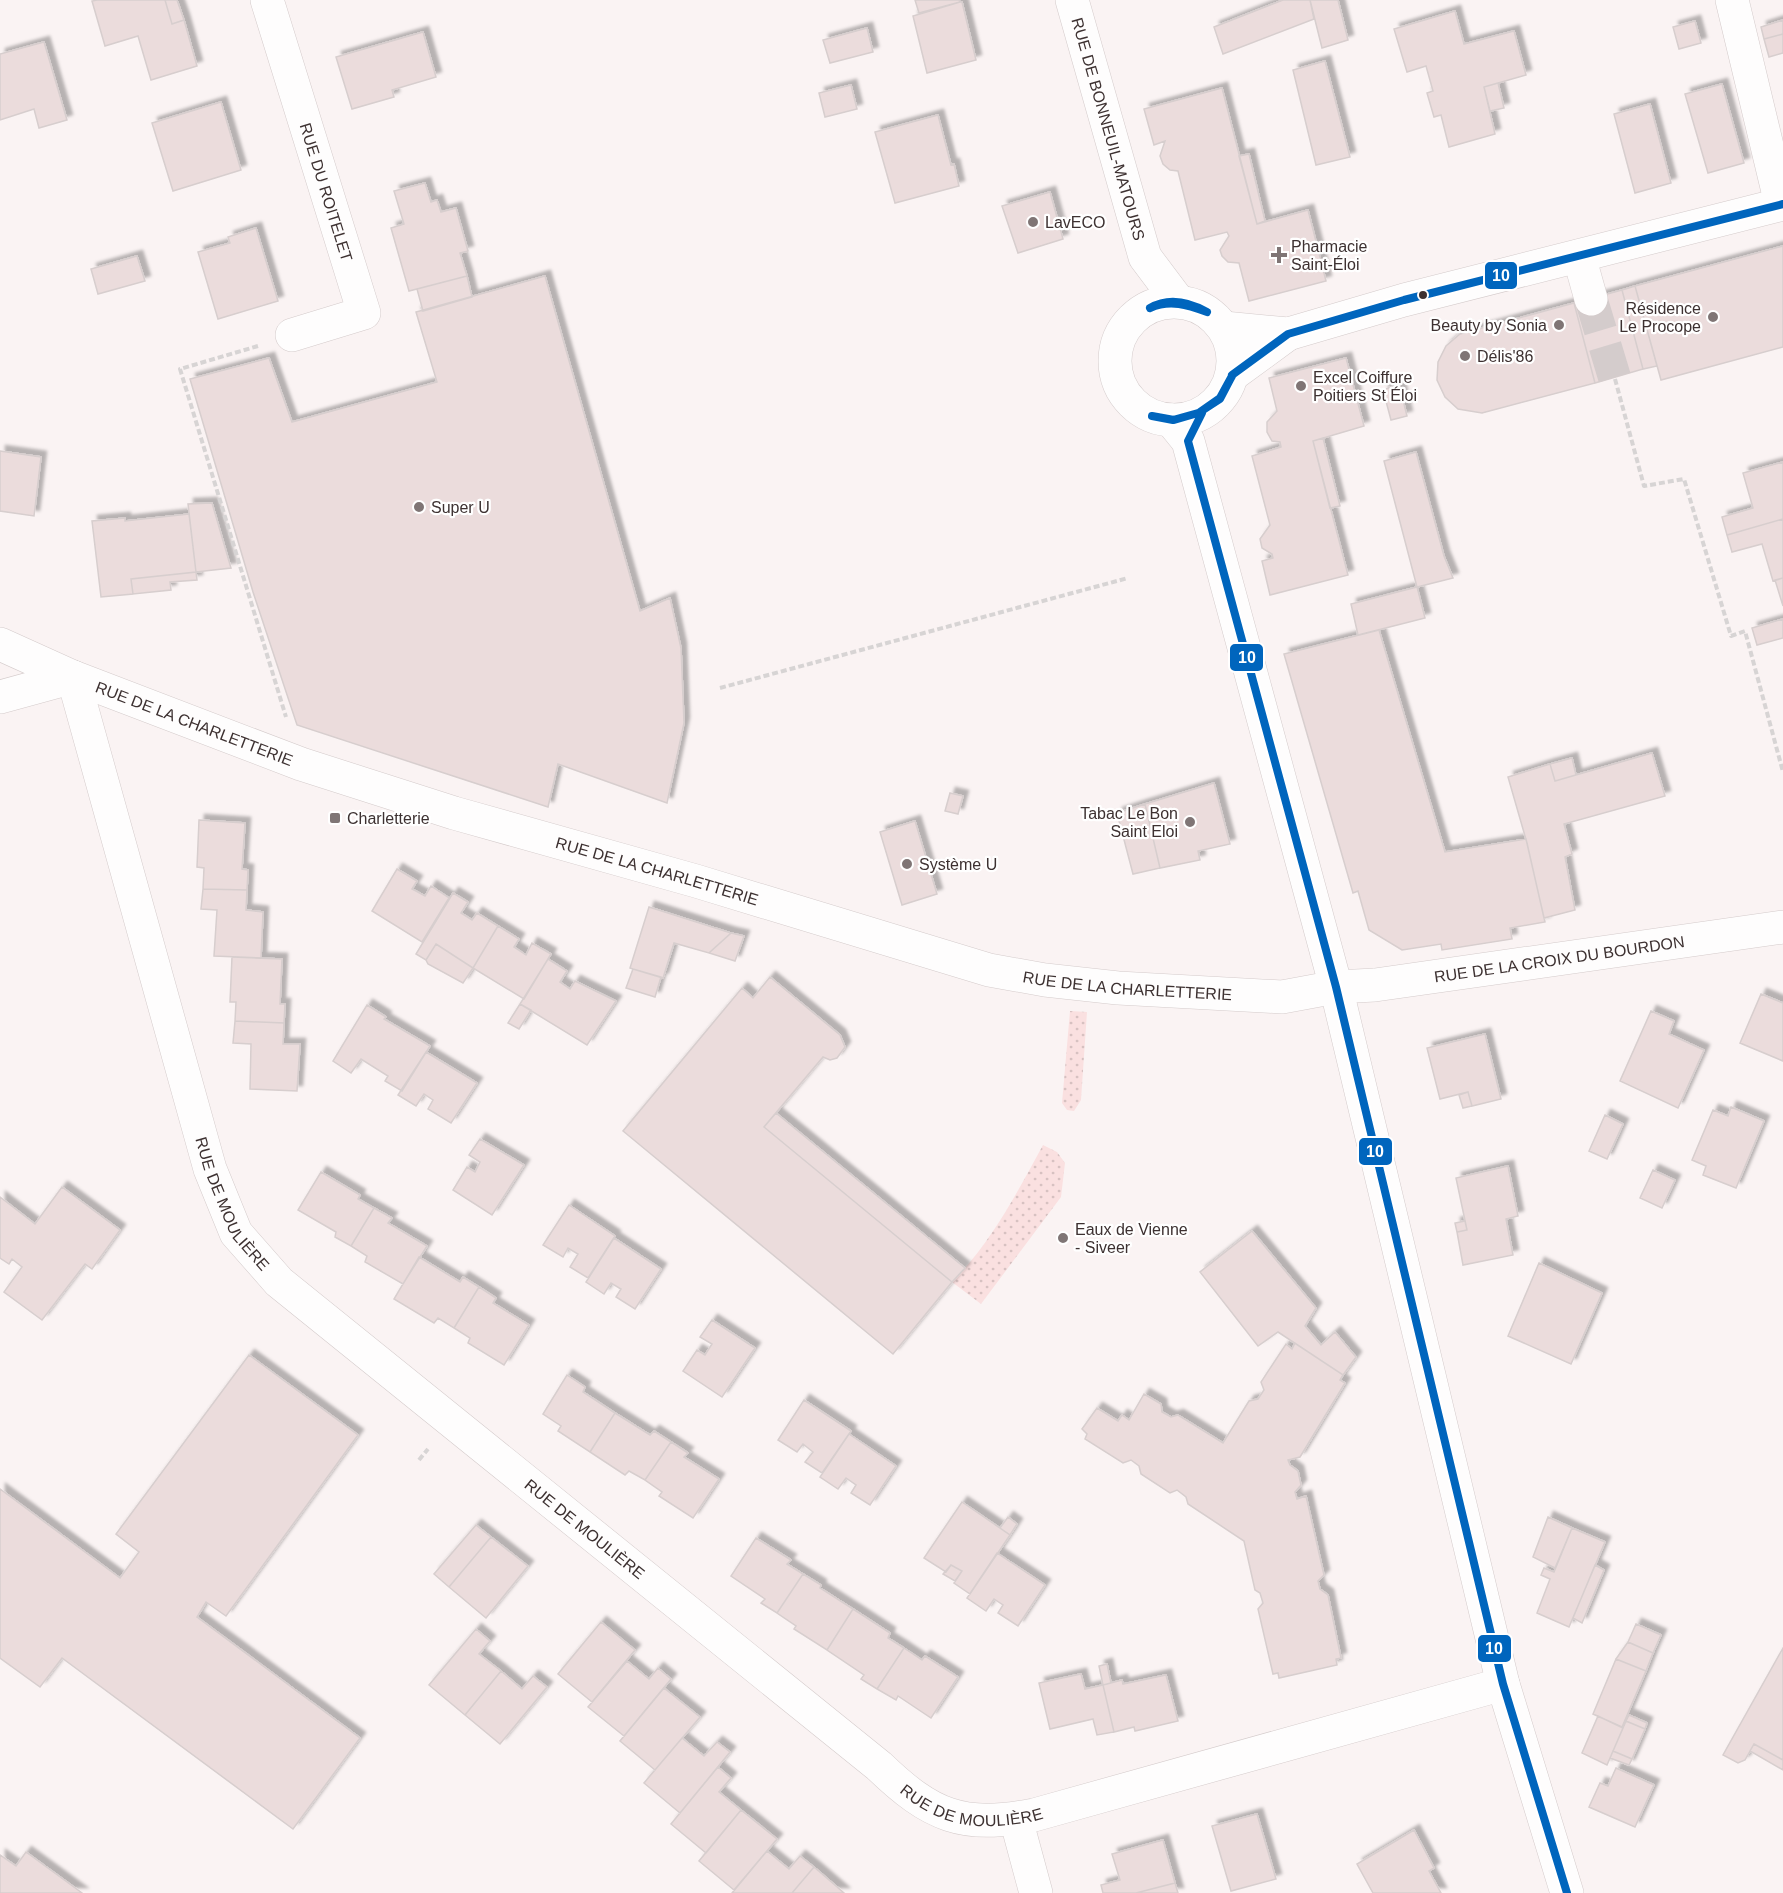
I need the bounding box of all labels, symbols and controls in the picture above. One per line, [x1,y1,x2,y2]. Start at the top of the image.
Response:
street label: RUE DE BONNEUIL-MATOURS [1068,16,1148,242]
street label: RUE DU ROITELET [297,121,356,264]
place label: LavECO [1045,214,1105,231]
marker: LavECO [1026,215,1040,229]
place label: Pharmacie Saint-Éloi [1291,238,1368,273]
marker: Pharmacie Saint-Éloi [1272,248,1286,262]
line badge: 10 [1484,261,1518,290]
text: 10 [1492,267,1510,284]
unlabelled marker [1417,289,1429,301]
place label: Résidence Le Procope [1619,300,1701,335]
marker: Résidence Le Procope [1706,310,1720,324]
place label: Beauty by Sonia [1430,317,1547,334]
marker: Beauty by Sonia [1552,318,1566,332]
place label: Délis'86 [1477,348,1534,365]
marker: Délis'86 [1458,349,1472,363]
place label: Excel Coiffure Poitiers St Éloi [1313,369,1417,404]
marker: Excel Coiffure Poitiers St Éloi [1294,379,1308,393]
place label: Super U [431,499,490,516]
marker: Super U [412,500,426,514]
line badge: 10 [1229,643,1264,672]
text: 10 [1238,649,1256,666]
street label: RUE DE LA CHARLETTERIE [93,678,295,769]
place label: Tabac Le Bon Saint Eloi [1080,805,1178,840]
place label: Charletterie [347,810,430,827]
marker: Charletterie [328,811,342,825]
marker: Tabac Le Bon Saint Eloi [1183,815,1197,829]
street label: RUE DE LA CHARLETTERIE [554,834,760,908]
place label: Système U [919,856,997,873]
marker: Système U [900,857,914,871]
street label: RUE DE LA CROIX DU BOURDON [1433,933,1686,986]
street label: RUE DE LA CHARLETTERIE [1022,968,1233,1003]
street label: RUE DE MOULIÈRE [192,1135,273,1274]
line badge: 10 [1358,1137,1393,1166]
text: 10 [1366,1143,1384,1160]
place label: Eaux de Vienne - Siveer [1075,1221,1188,1256]
marker: Eaux de Vienne - Siveer [1056,1231,1070,1245]
street label: RUE DE MOULIÈRE [521,1476,648,1582]
line badge: 10 [1477,1634,1512,1663]
text: 10 [1485,1640,1503,1657]
street label: RUE DE MOULIÈRE [897,1781,1045,1829]

